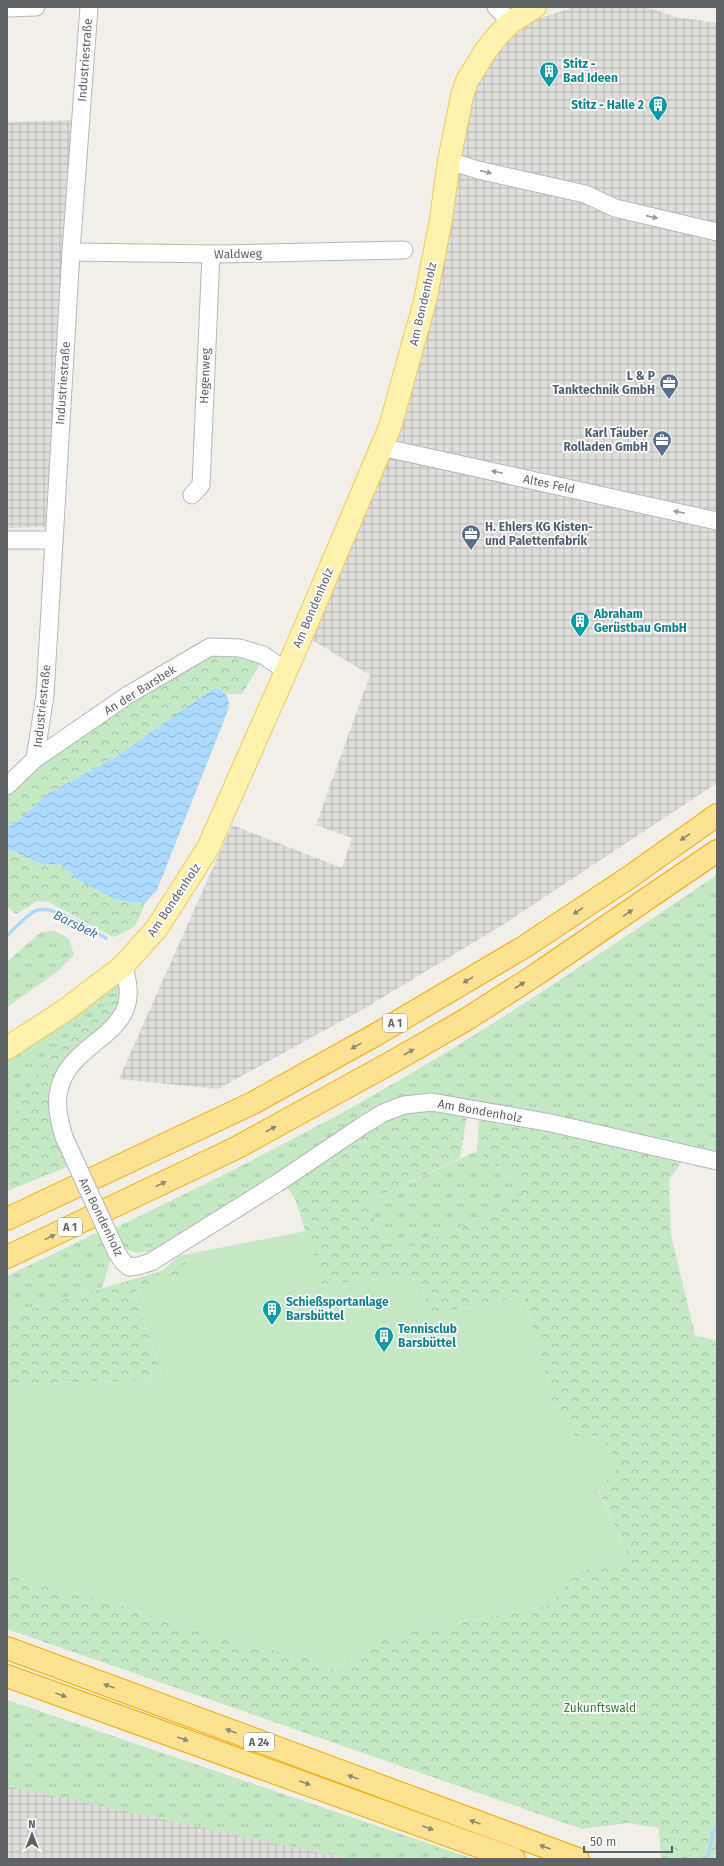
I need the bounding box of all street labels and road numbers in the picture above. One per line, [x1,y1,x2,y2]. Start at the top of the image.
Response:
street label: Industriestraße [75,18,95,102]
street label: Waldweg [214,247,263,261]
street label: Am Bondenholz [407,261,439,347]
street label: Industriestraße [53,341,73,425]
street label: Hegenweg [197,347,213,404]
street label: Altes Feld [522,472,576,496]
street label: Am Bondenholz [290,566,336,650]
street label: An der Barsbek [101,662,179,718]
street label: Industriestraße [31,664,53,748]
street label: Am Bondenholz [144,861,204,939]
road number: A 1 [383,1014,407,1032]
street label: Am Bondenholz [437,1097,523,1125]
street label: Am Bondenholz [76,1176,126,1258]
road number: A 1 [58,1218,82,1236]
road number: A 24 [244,1733,274,1751]

